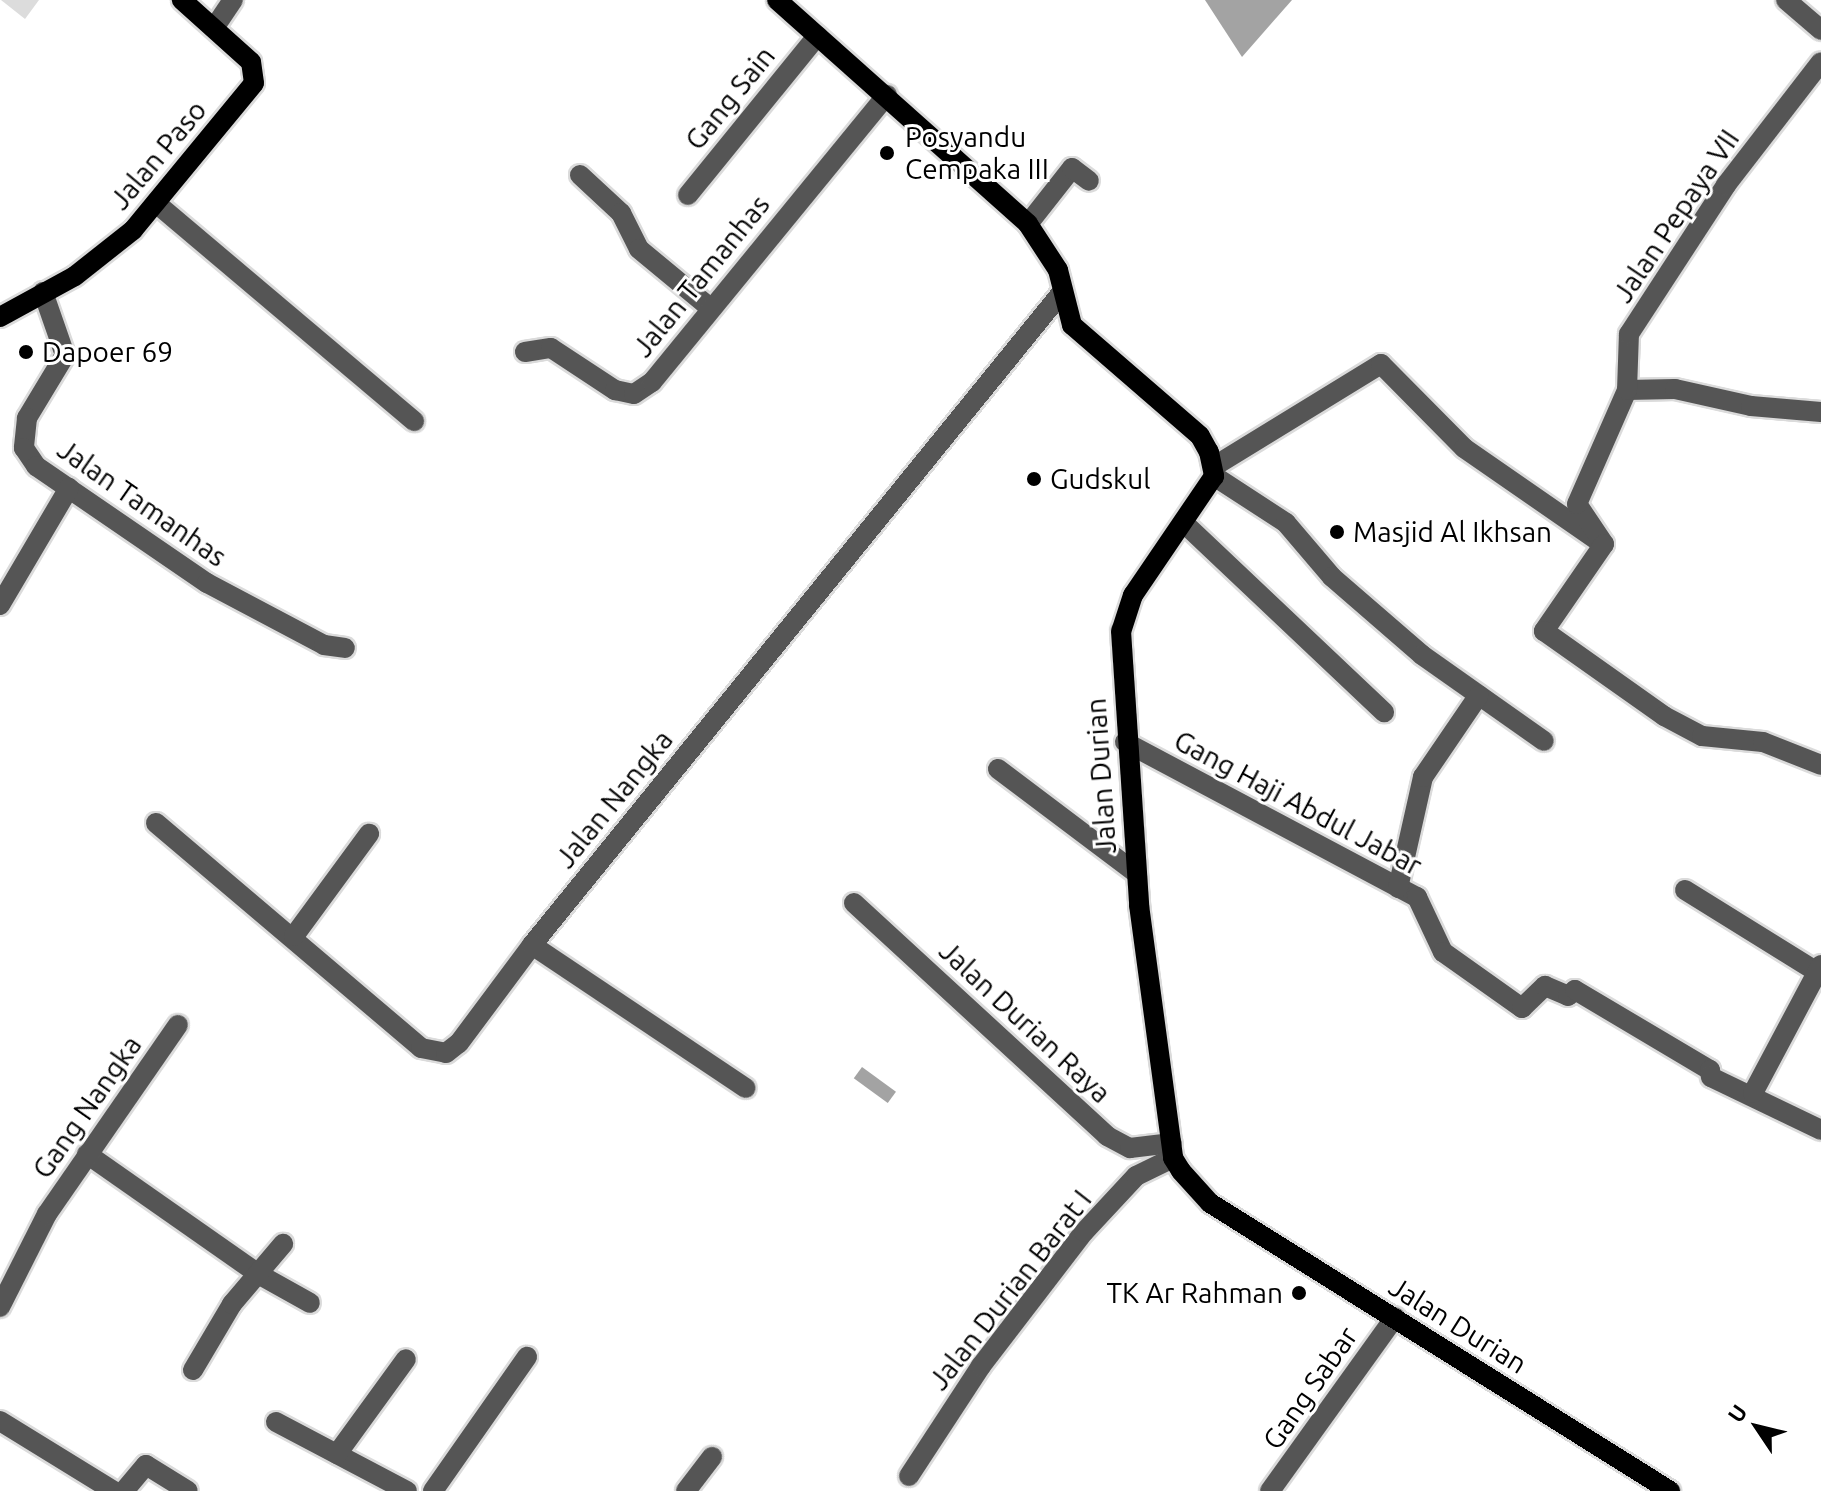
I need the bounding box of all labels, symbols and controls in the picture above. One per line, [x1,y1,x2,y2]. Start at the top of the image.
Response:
street label: Gang Sain [678,40,782,156]
street label: Jalan Paso [103,94,213,216]
place label: Posyandu Cempaka III [905,120,1049,186]
street label: Jalan Pepaya VII [1606,123,1746,309]
marker: Posyandu Cempaka III [876,142,898,164]
street label: Jalan Tamanhas [626,188,776,364]
place label: Dapoer 69 [42,335,173,369]
marker: Dapoer 69 [17,343,35,361]
street label: Jalan Tamanhas [51,432,233,574]
place label: Gudskul [1050,462,1151,496]
marker: Gudskul [1025,470,1043,488]
place label: Masjid Al Ikhsan [1353,515,1552,549]
marker: Masjid Al Ikhsan [1328,523,1346,541]
street label: Jalan Durian [1079,697,1123,855]
street label: Jalan Nangka [548,723,680,875]
street label: Gang Haji Abdul Jabar [1168,723,1428,883]
street label: Jalan Durian Raya [932,934,1118,1110]
street label: Gang Nangka [26,1029,148,1185]
street label: Jalan Durian Barat I [922,1184,1098,1396]
street label: Jalan Durian [1383,1269,1533,1381]
place label: TK Ar Rahman [1106,1276,1283,1310]
marker: TK Ar Rahman [1290,1284,1308,1302]
street label: Gang Sabar [1256,1320,1364,1456]
north arrow [1717,1387,1797,1467]
text: U [1722,1399,1752,1426]

